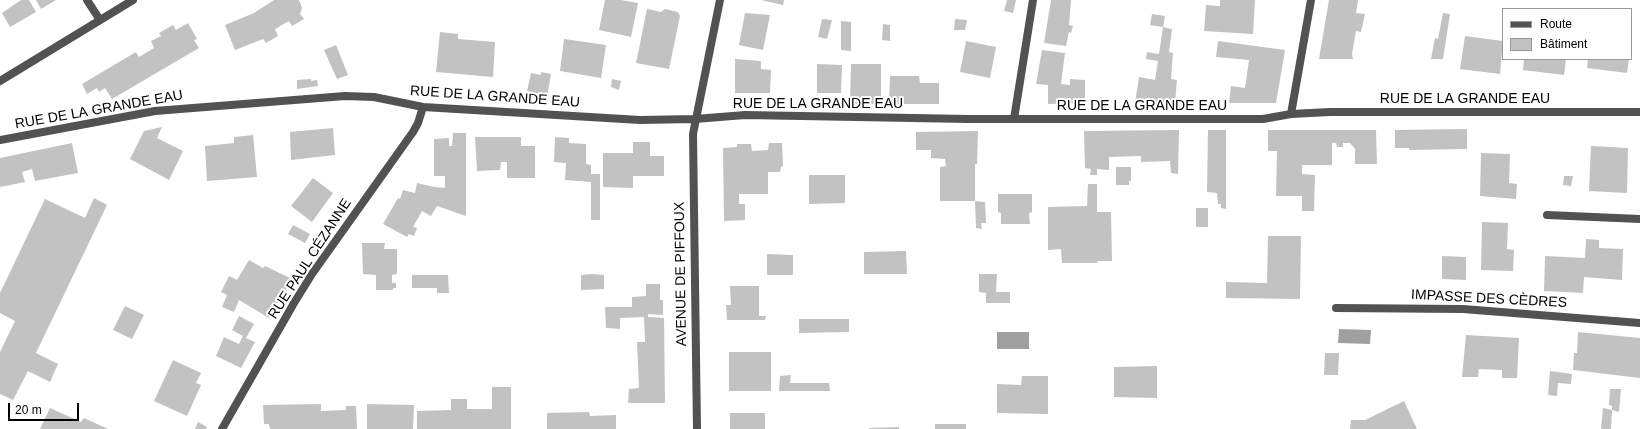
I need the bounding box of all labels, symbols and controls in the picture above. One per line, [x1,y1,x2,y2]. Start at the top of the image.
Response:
legend [1502,8,1632,60]
text: Route [1540,17,1572,31]
text: Bâtiment [1540,37,1587,51]
street label: RUE DE LA GRANDE EAU [409,83,581,111]
street label: RUE DE LA GRANDE EAU [14,87,184,133]
street label: RUE DE LA GRANDE EAU [1380,91,1550,107]
street label: RUE DE LA GRANDE EAU [733,96,903,112]
street label: RUE DE LA GRANDE EAU [1057,98,1227,114]
street label: RUE PAUL CÉZANNE [265,196,355,322]
street label: AVENUE DE PIFFOUX [671,202,691,346]
street label: IMPASSE DES CÈDRES [1411,287,1567,311]
scale bar [10,395,81,421]
text: 20 m [15,403,42,417]

